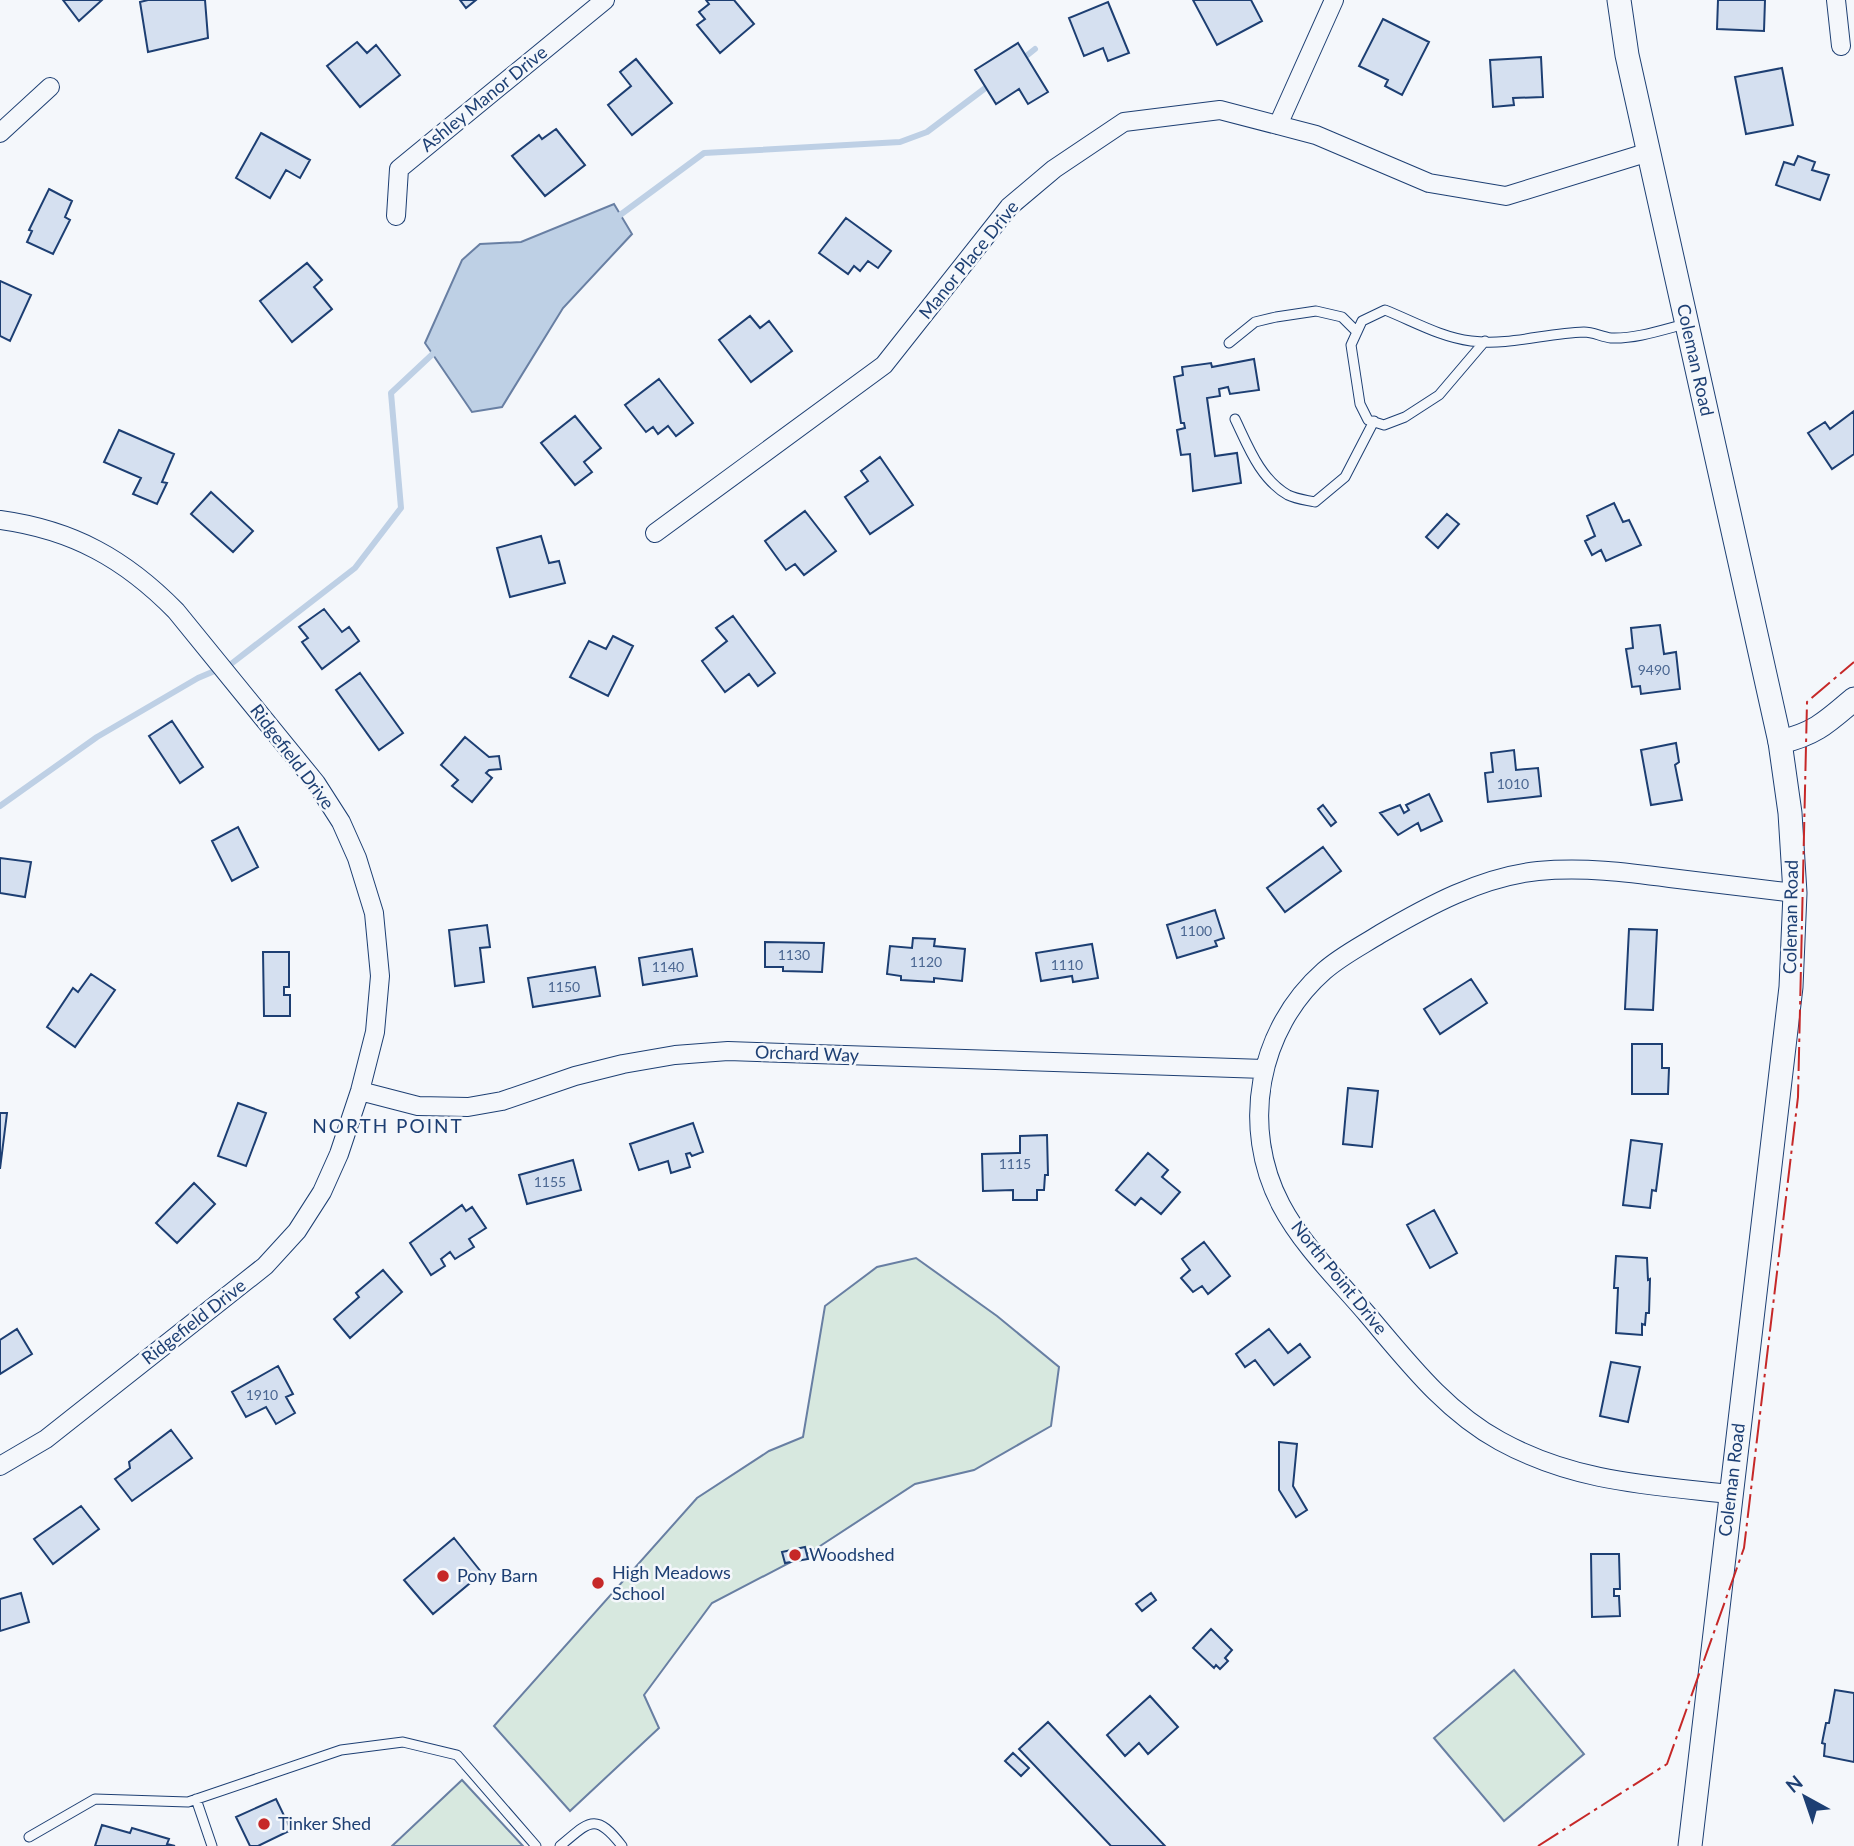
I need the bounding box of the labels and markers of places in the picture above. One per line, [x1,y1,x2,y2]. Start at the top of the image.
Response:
place label: Woodshed [809,1543,895,1565]
marker: Woodshed [787,1547,803,1563]
place label: High Meadows School [612,1561,731,1604]
place label: Pony Barn [457,1564,538,1586]
marker: Pony Barn [435,1568,451,1584]
marker: High Meadows School [590,1575,606,1591]
place label: Tinker Shed [278,1812,371,1834]
marker: Tinker Shed [256,1816,272,1832]

